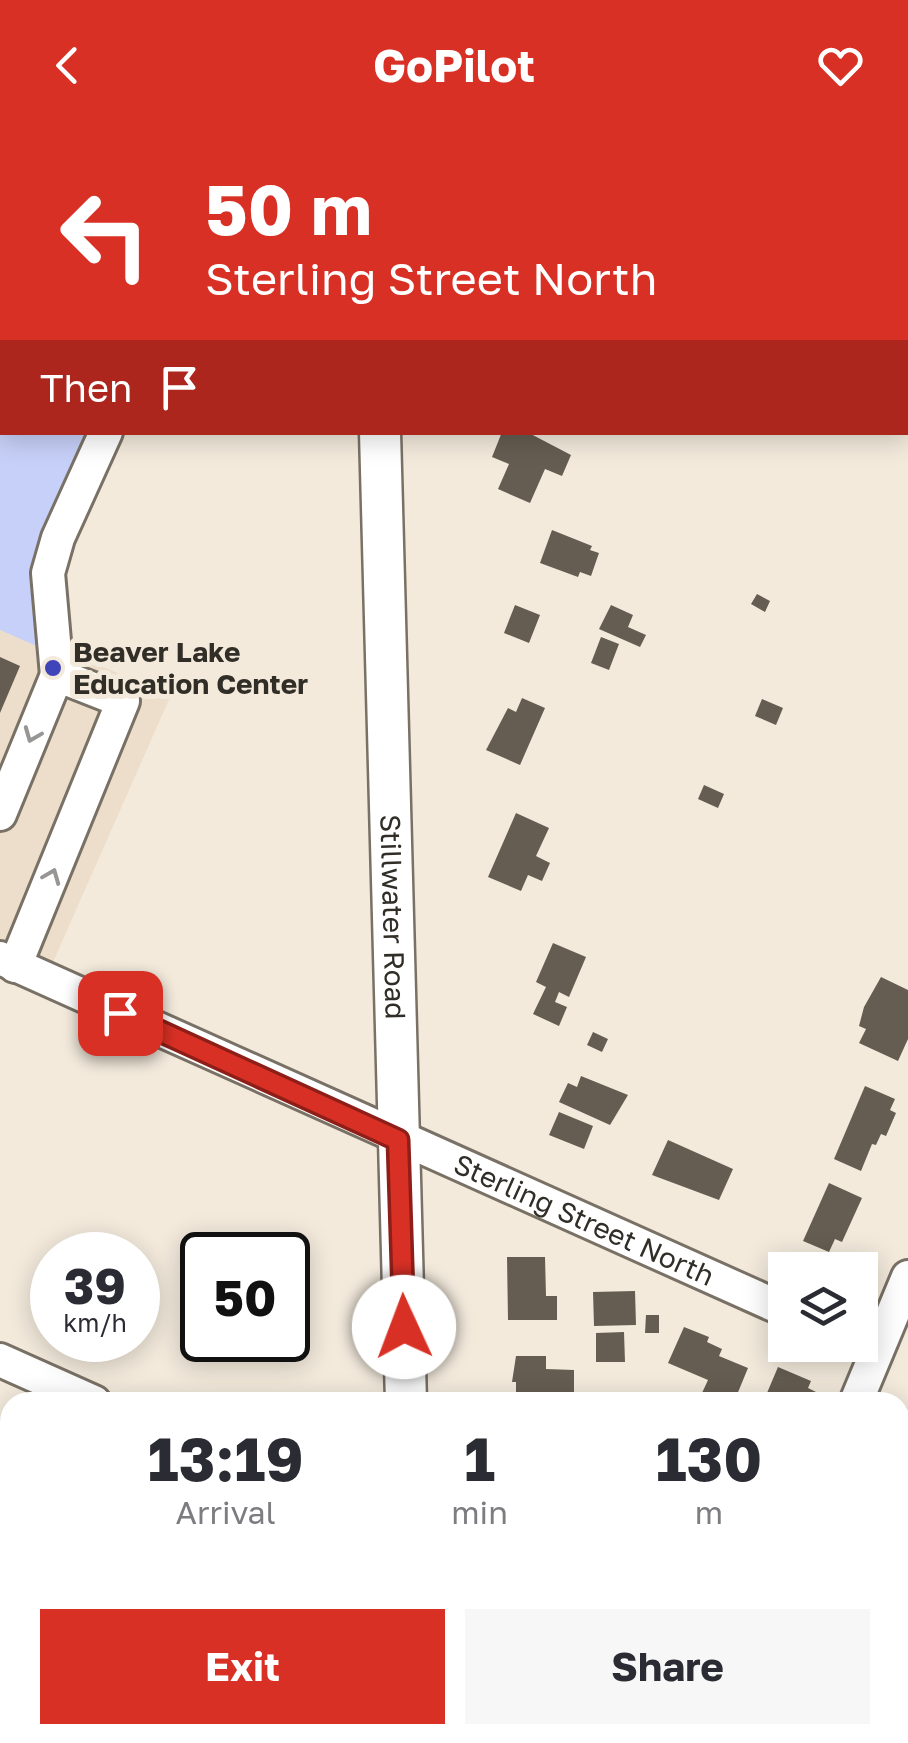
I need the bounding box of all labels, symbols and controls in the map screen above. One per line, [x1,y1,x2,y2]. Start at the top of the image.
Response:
icon: back [40,38,95,93]
text: GoPilot [373,38,535,92]
icon: heart [813,38,868,93]
text: 50 m [205,166,372,250]
icon: left [40,170,170,300]
text: Sterling Street North [205,251,657,305]
icon: arrive [152,360,207,415]
text: Then [40,365,132,410]
place label: Beaver Lake Education Center [73,635,308,700]
marker: Beaver Lake Education Center [42,657,64,679]
one-way arrow [24,725,44,743]
street label: Stillwater Road [374,814,413,1020]
one-way arrow [40,868,60,885]
pin [78,971,163,1056]
icon: arrive [93,986,148,1041]
street label: Sterling Street North [449,1147,719,1292]
speed limit sign: 50 [180,1232,310,1362]
map controls [768,1252,878,1362]
button: layers [768,1252,878,1362]
text: 39 [64,1255,126,1315]
position arrow [352,1275,456,1379]
text: km/h [63,1307,127,1338]
text: 13:19 [148,1422,304,1494]
text: 1 [464,1422,495,1494]
text: 130 [656,1422,762,1494]
text: Arrival [176,1493,276,1531]
text: min [451,1493,508,1531]
text: m [695,1493,723,1531]
button: Exit [40,1609,445,1724]
button: Share [465,1609,870,1724]

